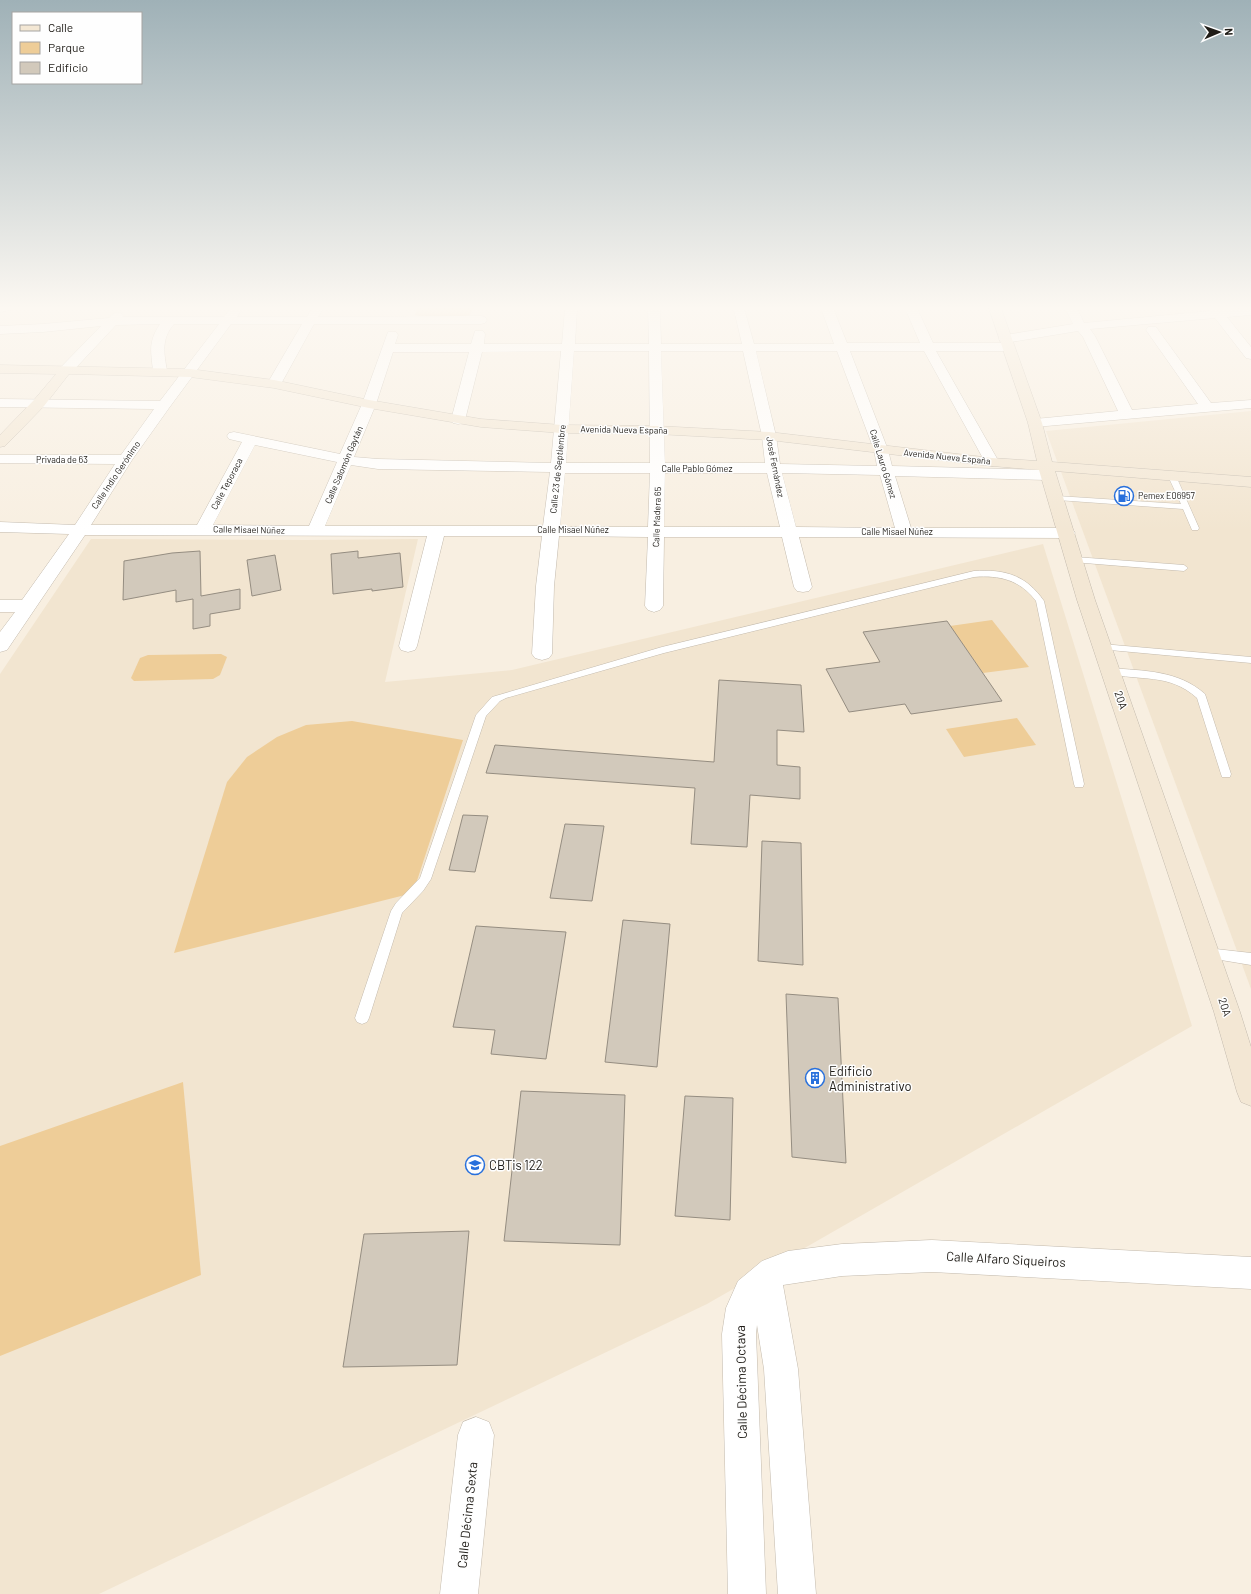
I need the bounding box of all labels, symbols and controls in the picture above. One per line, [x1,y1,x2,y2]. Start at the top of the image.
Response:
legend [12,12,142,84]
north arrow [1199,12,1239,52]
text: Calle [48,20,73,34]
text: N [1223,28,1236,36]
text: Parque [48,40,85,54]
text: Edificio [48,60,88,74]
street label: Avenida Nueva España [580,423,668,436]
street label: Calle Salomón Gaytán [322,424,365,505]
street label: Calle 23 de Septiembre [547,424,568,514]
street label: Calle Lauro Gómez [868,428,899,500]
street label: José Fernández [764,436,787,498]
street label: Calle Indio Gerónimo [89,439,142,511]
street label: Avenida Nueva España [903,446,991,467]
street label: Privada de 63 [36,454,88,465]
street label: Calle Teporaca [208,456,245,512]
street label: Calle Pablo Gómez [662,463,732,474]
fuel station icon: Pemex E06957 [1113,485,1135,507]
street label: Calle Madera 65 [650,486,663,547]
place label: Pemex E06957 [1138,490,1196,501]
street label: Calle Misael Núñez [213,523,285,536]
street label: Calle Misael Núñez [537,524,609,535]
street label: Calle Misael Núñez [861,526,933,537]
street label: 20A [1112,689,1131,711]
street label: 20A [1216,996,1235,1018]
place label: Edificio Administrativo [829,1063,912,1094]
building icon: Edificio Administrativo [804,1067,826,1089]
school or university icon: CBTis 122 [464,1154,486,1176]
place label: CBTis 122 [489,1157,543,1173]
street label: Calle Alfaro Siqueiros [946,1248,1066,1270]
street label: Calle Décima Octava [732,1325,750,1439]
street label: Calle Décima Sexta [453,1461,481,1569]

